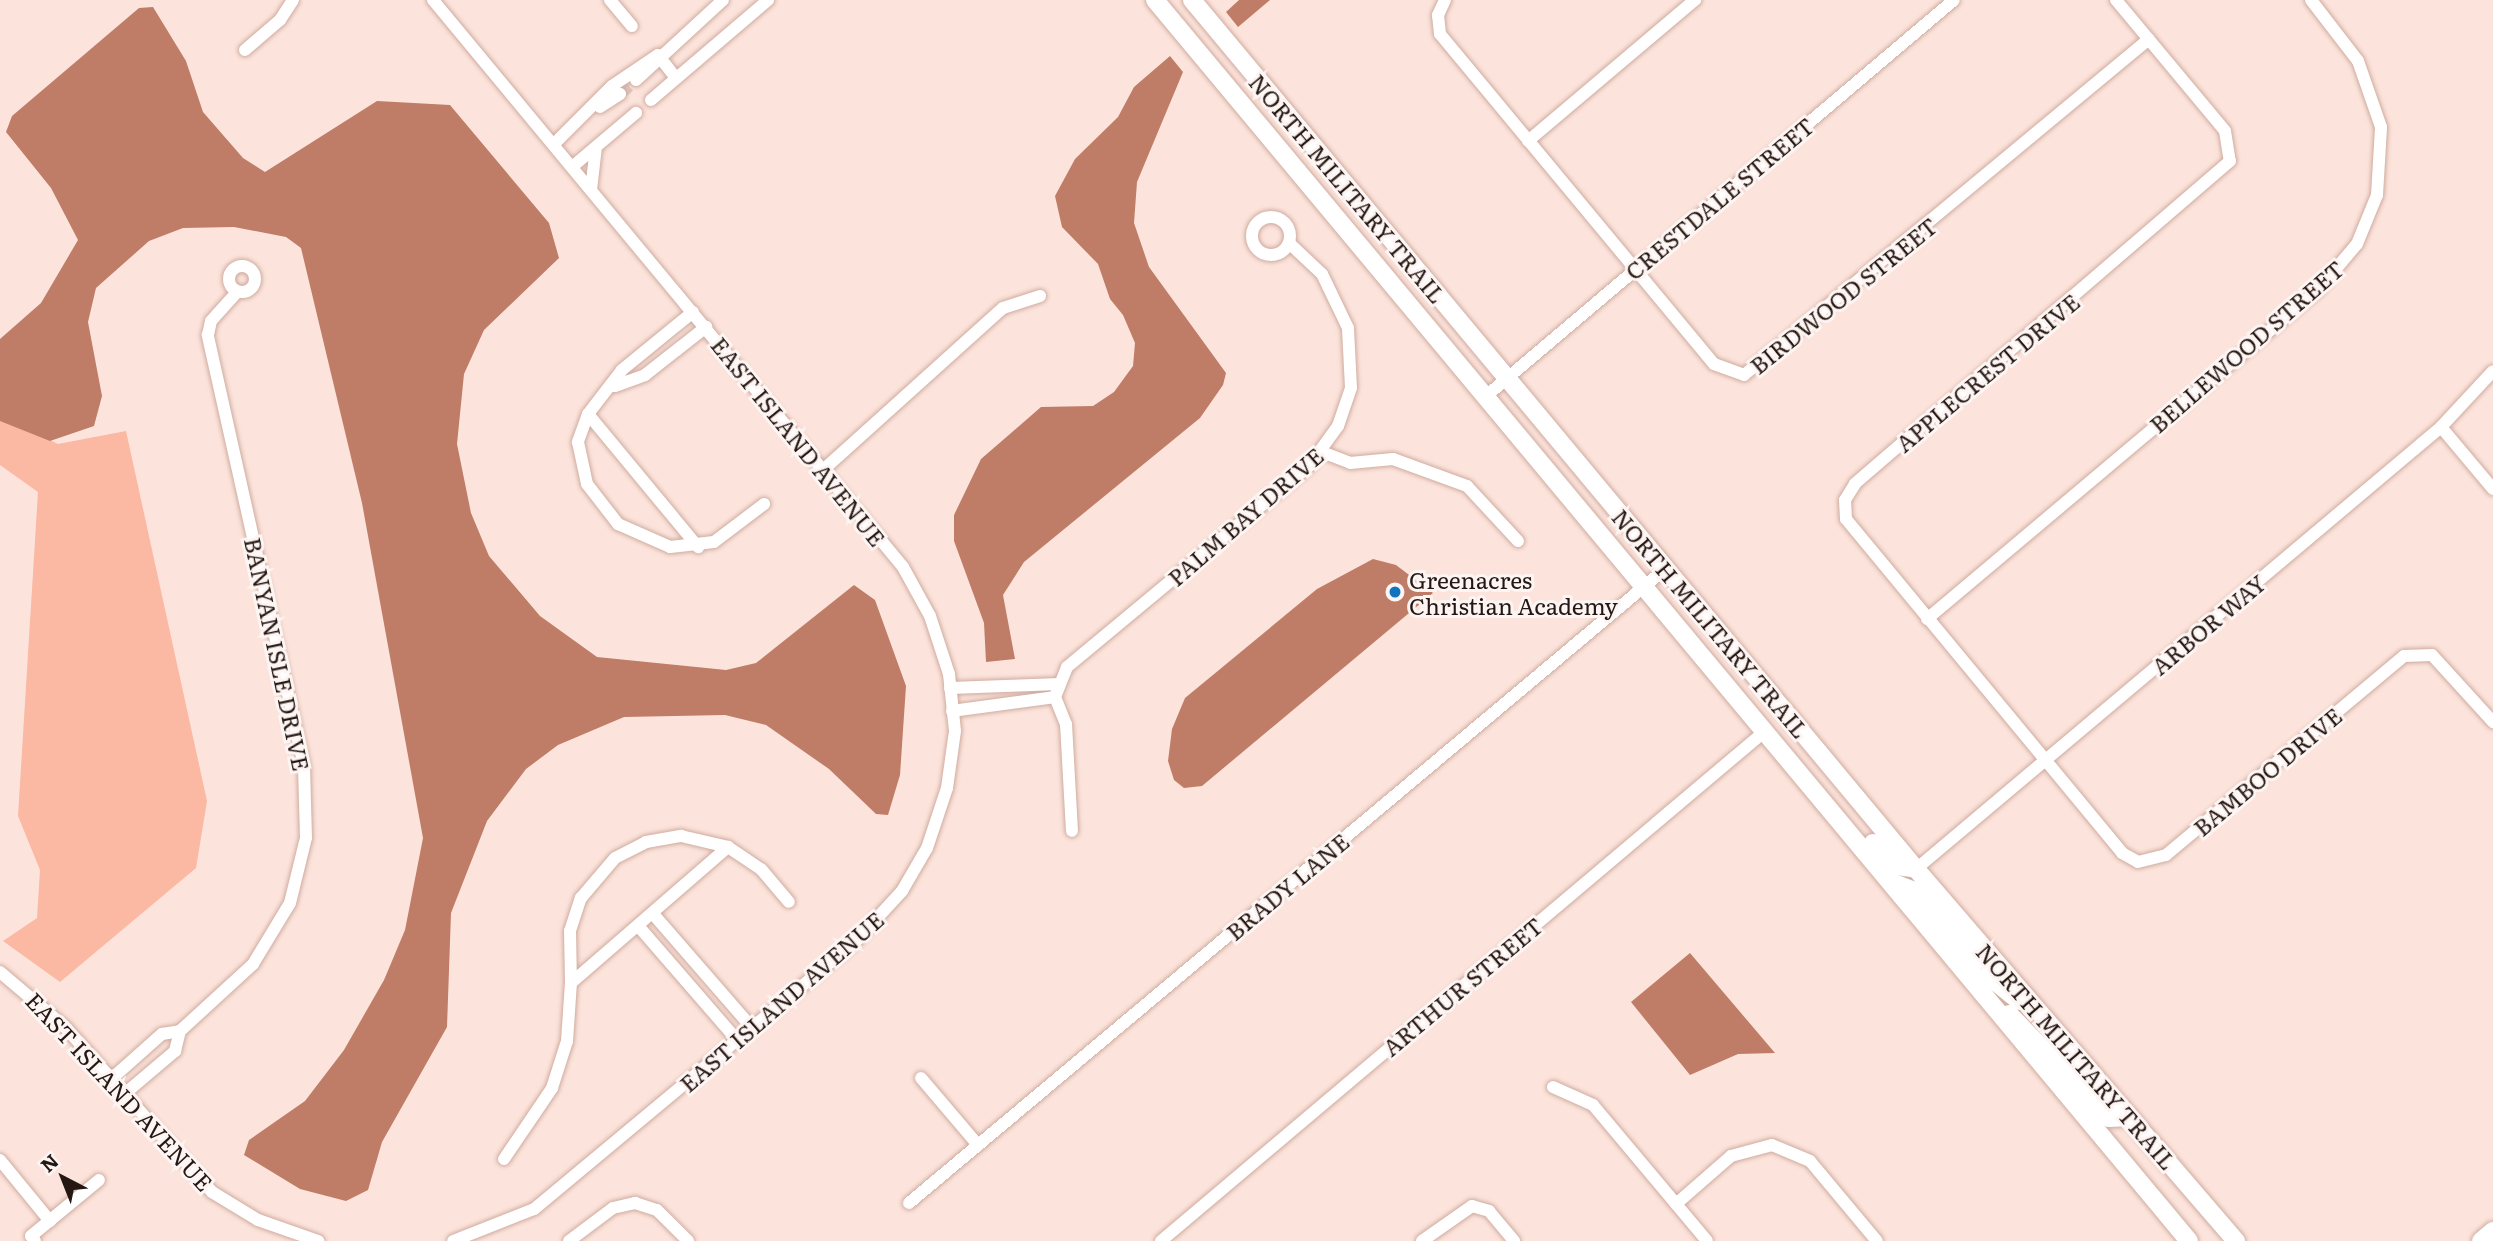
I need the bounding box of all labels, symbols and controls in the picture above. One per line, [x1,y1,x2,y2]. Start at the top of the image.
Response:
street label: NORTH MILITARY TRAIL [1244,68,1452,308]
street label: CRESTDALE STREET [1619,111,1819,285]
street label: BIRDWOOD STREET [1744,211,1942,379]
street label: BELLEWOOD STREET [2143,254,2349,438]
street label: APPLECREST DRIVE [1889,287,2085,457]
street label: EAST ISLAND AVENUE [706,331,892,551]
street label: PALM BAY DRIVE [1162,441,1328,591]
street label: NORTH MILITARY TRAIL [1607,503,1815,743]
street label: BANYAN ISLE DRIVE [240,535,316,773]
place label: Greenacres Christian Academy [1409,565,1618,619]
street label: ARBOR WAY [2145,568,2271,680]
marker: Greenacres Christian Academy [1387,584,1403,600]
street label: BAMBOO DRIVE [2187,701,2347,841]
street label: BRADY LANE [1220,827,1354,945]
street label: EAST ISLAND AVENUE [673,905,889,1097]
street label: ARTHUR STREET [1376,911,1548,1061]
street label: NORTH MILITARY TRAIL [1971,937,2183,1175]
street label: EAST ISLAND AVENUE [21,986,219,1196]
north arrow [28,1143,98,1213]

